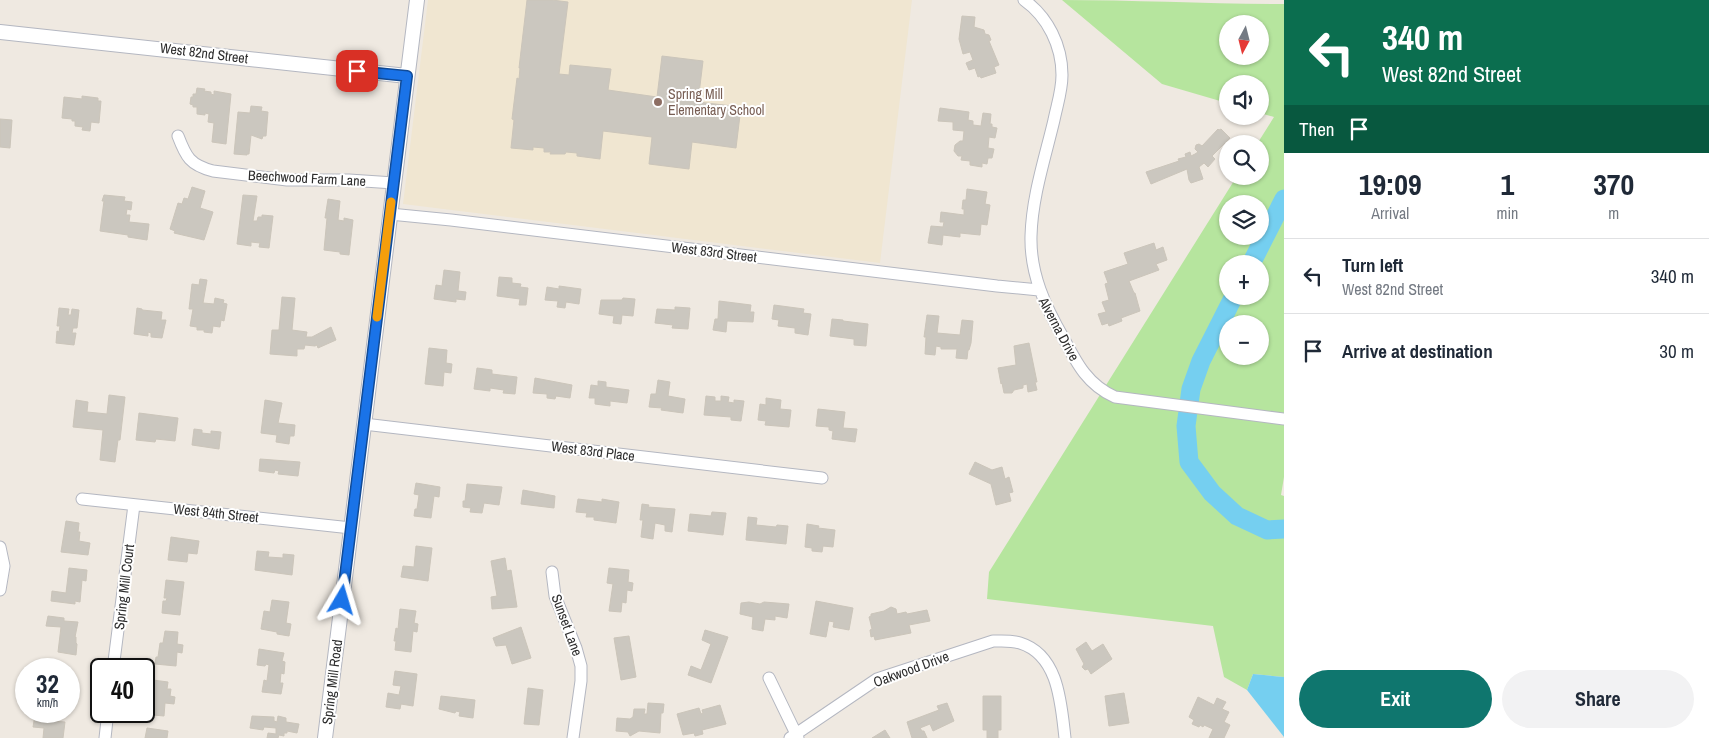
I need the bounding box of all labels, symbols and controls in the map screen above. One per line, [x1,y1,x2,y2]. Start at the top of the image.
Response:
text: 340 m [1382,14,1463,61]
north arrow [1219,15,1269,65]
map controls [1219,15,1269,365]
icon: left [1299,20,1364,85]
street label: West 82nd Street [159,39,249,67]
pin [336,50,378,92]
icon: arrive [343,57,371,85]
text: West 82nd Street [1382,59,1521,89]
button: sound [1219,75,1269,125]
place label: Spring Mill Elementary School [668,85,764,119]
marker: Spring Mill Elementary School [652,96,664,108]
icon: arrive [1345,115,1373,143]
text: Then [1299,116,1335,142]
button: search [1219,135,1269,185]
text: 19:09 [1359,164,1422,204]
text: 1 [1501,164,1514,204]
text: 370 [1593,164,1634,204]
street label: Beechwood Farm Lane [248,166,366,190]
button: layers [1219,195,1269,245]
text: Arrival [1371,202,1409,224]
text: min [1496,202,1518,224]
text: m [1608,202,1619,224]
street label: West 83rd Street [670,238,758,266]
text: Turn left [1342,252,1403,278]
button: + [1219,255,1269,305]
icon: left [1299,262,1327,290]
text: 340 m [1651,263,1694,289]
text: West 82nd Street [1342,278,1443,300]
street label: Alverna Drive [1034,293,1083,364]
button: − [1219,315,1269,365]
icon: arrive [1299,337,1327,365]
text: Arrive at destination [1342,338,1493,364]
text: 30 m [1659,338,1694,364]
street label: West 83rd Place [550,437,636,465]
street label: West 84th Street [173,500,259,526]
street label: Spring Mill Court [110,543,138,631]
position arrow [315,573,367,625]
street label: Sunset Lane [548,592,586,658]
street label: Spring Mill Road [318,638,346,726]
street label: Oakwood Drive [871,647,951,691]
speed limit sign: 40 [90,658,155,723]
text: 32 [36,667,59,701]
button: Exit [1299,670,1492,728]
button: Share [1502,670,1694,728]
text: km/h [37,695,58,711]

